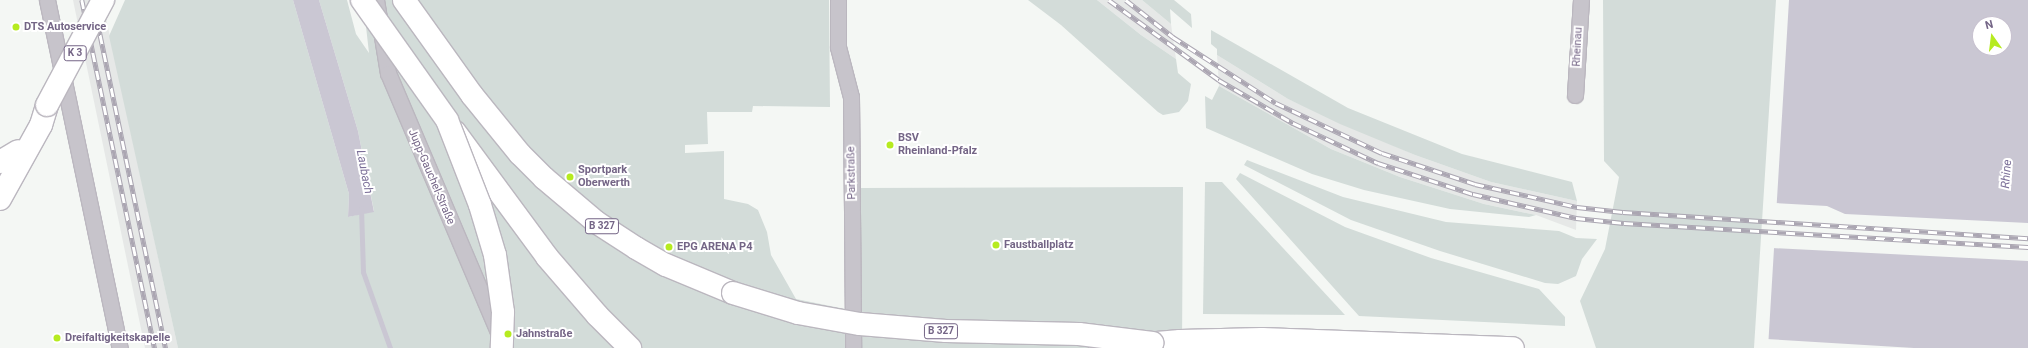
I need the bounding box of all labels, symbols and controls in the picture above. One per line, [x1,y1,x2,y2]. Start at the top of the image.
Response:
north arrow [1972,16,2012,56]
text: N [1984,18,1995,32]
place label: DTS Autoservice [24,20,106,34]
marker: DTS Autoservice [11,22,21,32]
street label: Rheinau [1570,27,1586,67]
road number: K 3 [63,45,87,61]
street label: Jupp-Gauchel-Straße [405,127,457,227]
place label: BSV Rheinland-Pfalz [898,132,977,158]
marker: BSV Rheinland-Pfalz [885,140,895,150]
street label: Parkstraße [845,146,859,200]
water label: Laubach [353,149,375,195]
water label: Rhine [1999,159,2015,189]
place label: Sportpark Oberwerth [578,164,630,190]
marker: Sportpark Oberwerth [565,172,575,182]
road number: B 327 [584,218,620,234]
place label: Faustballplatz [1004,238,1073,252]
place label: EPG ARENA P4 [677,240,753,254]
marker: Faustballplatz [991,240,1001,250]
marker: EPG ARENA P4 [664,242,674,252]
road number: B 327 [923,323,959,339]
place label: Jahnstraße [516,327,572,341]
marker: Jahnstraße [503,329,513,339]
place label: Dreifaltigkeitskapelle [65,331,170,345]
marker: Dreifaltigkeitskapelle [52,333,62,343]

